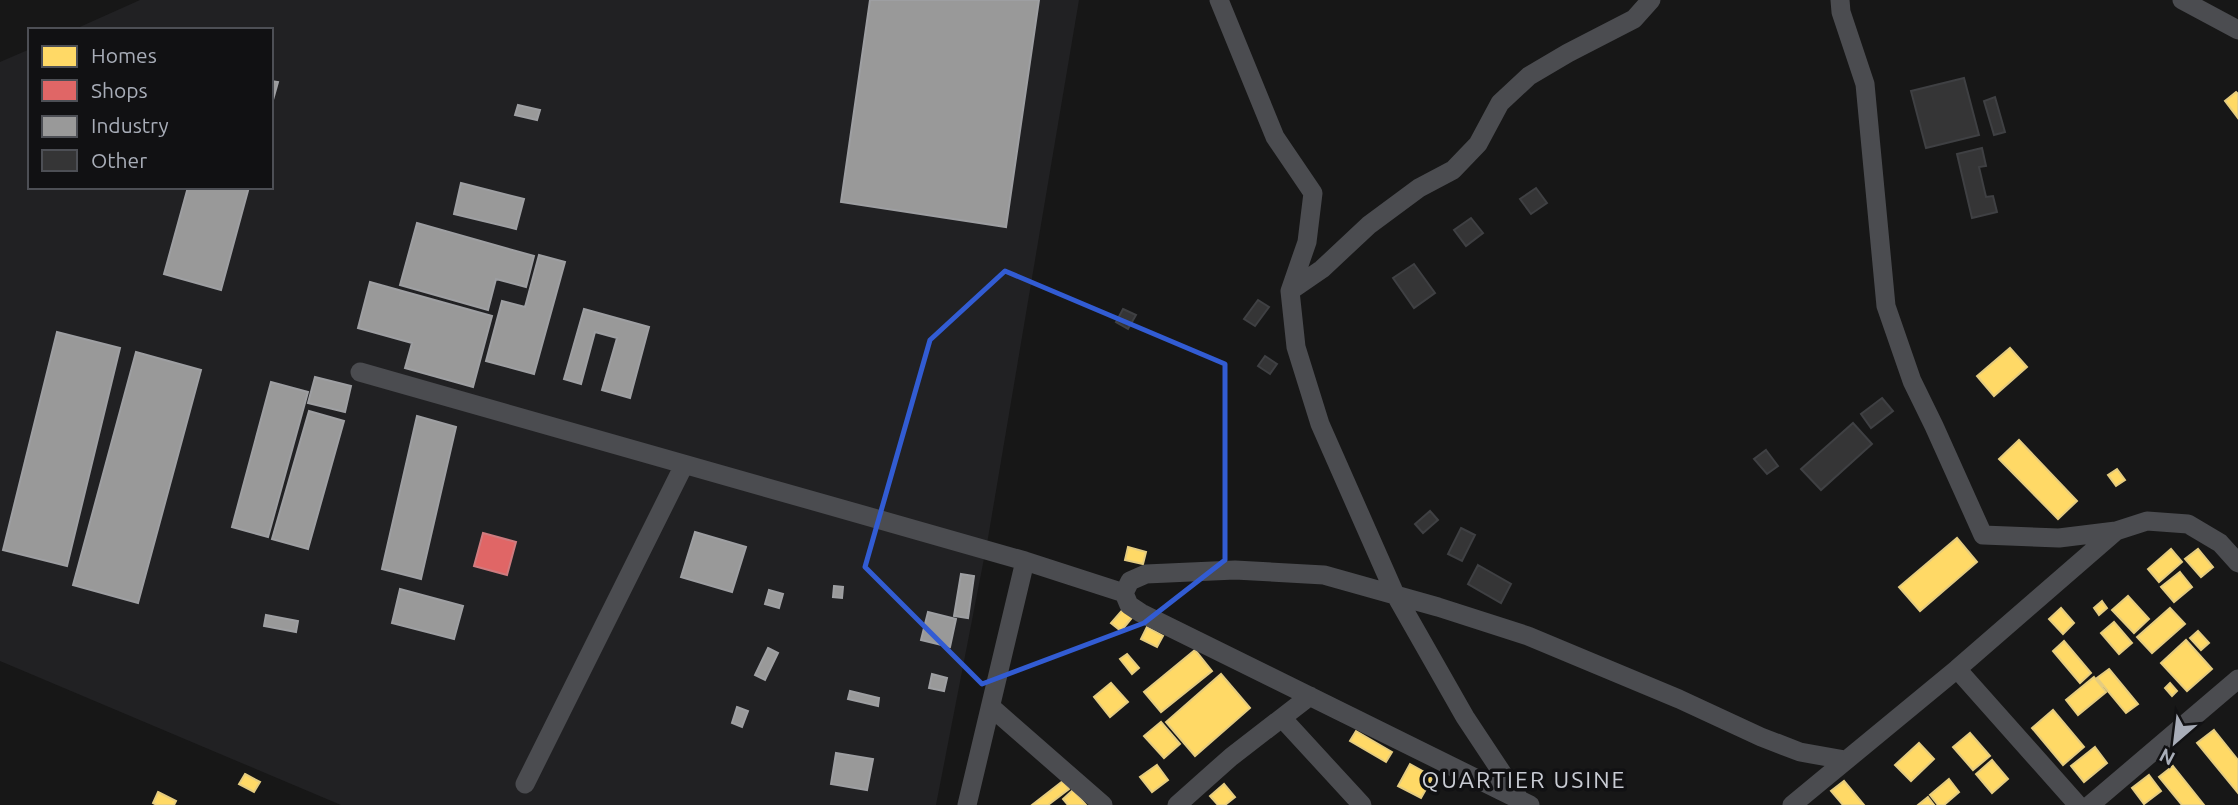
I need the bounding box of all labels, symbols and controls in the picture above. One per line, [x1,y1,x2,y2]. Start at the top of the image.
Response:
legend [28,28,273,189]
text: Homes [91,43,157,67]
text: Shops [91,78,148,102]
text: Industry [91,113,169,137]
text: Other [91,148,147,172]
north arrow [2140,707,2210,777]
text: N [2156,744,2178,770]
district label: QUARTIER USINE [1422,767,1626,792]

